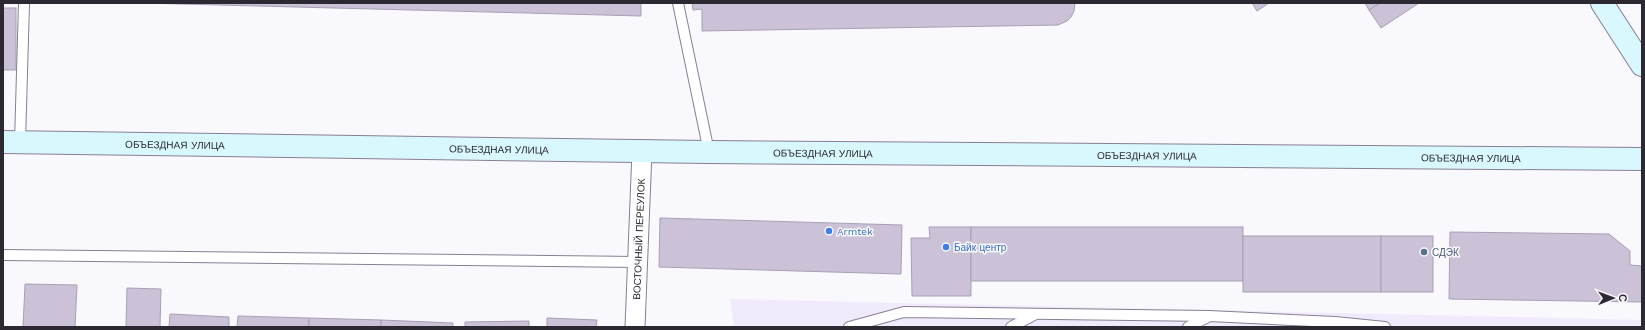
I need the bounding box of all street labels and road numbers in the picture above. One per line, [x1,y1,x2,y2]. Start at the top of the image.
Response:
street label: ОБЪЕЗДНАЯ УЛИЦА [125,139,225,151]
street label: ОБЪЕЗДНАЯ УЛИЦА [449,143,549,156]
street label: ОБЪЕЗДНАЯ УЛИЦА [773,147,873,159]
street label: ОБЪЕЗДНАЯ УЛИЦА [1097,150,1197,162]
street label: ОБЪЕЗДНАЯ УЛИЦА [1421,152,1521,164]
street label: ВОСТОЧНЫЙ ПЕРЕУЛОК [631,178,647,300]

